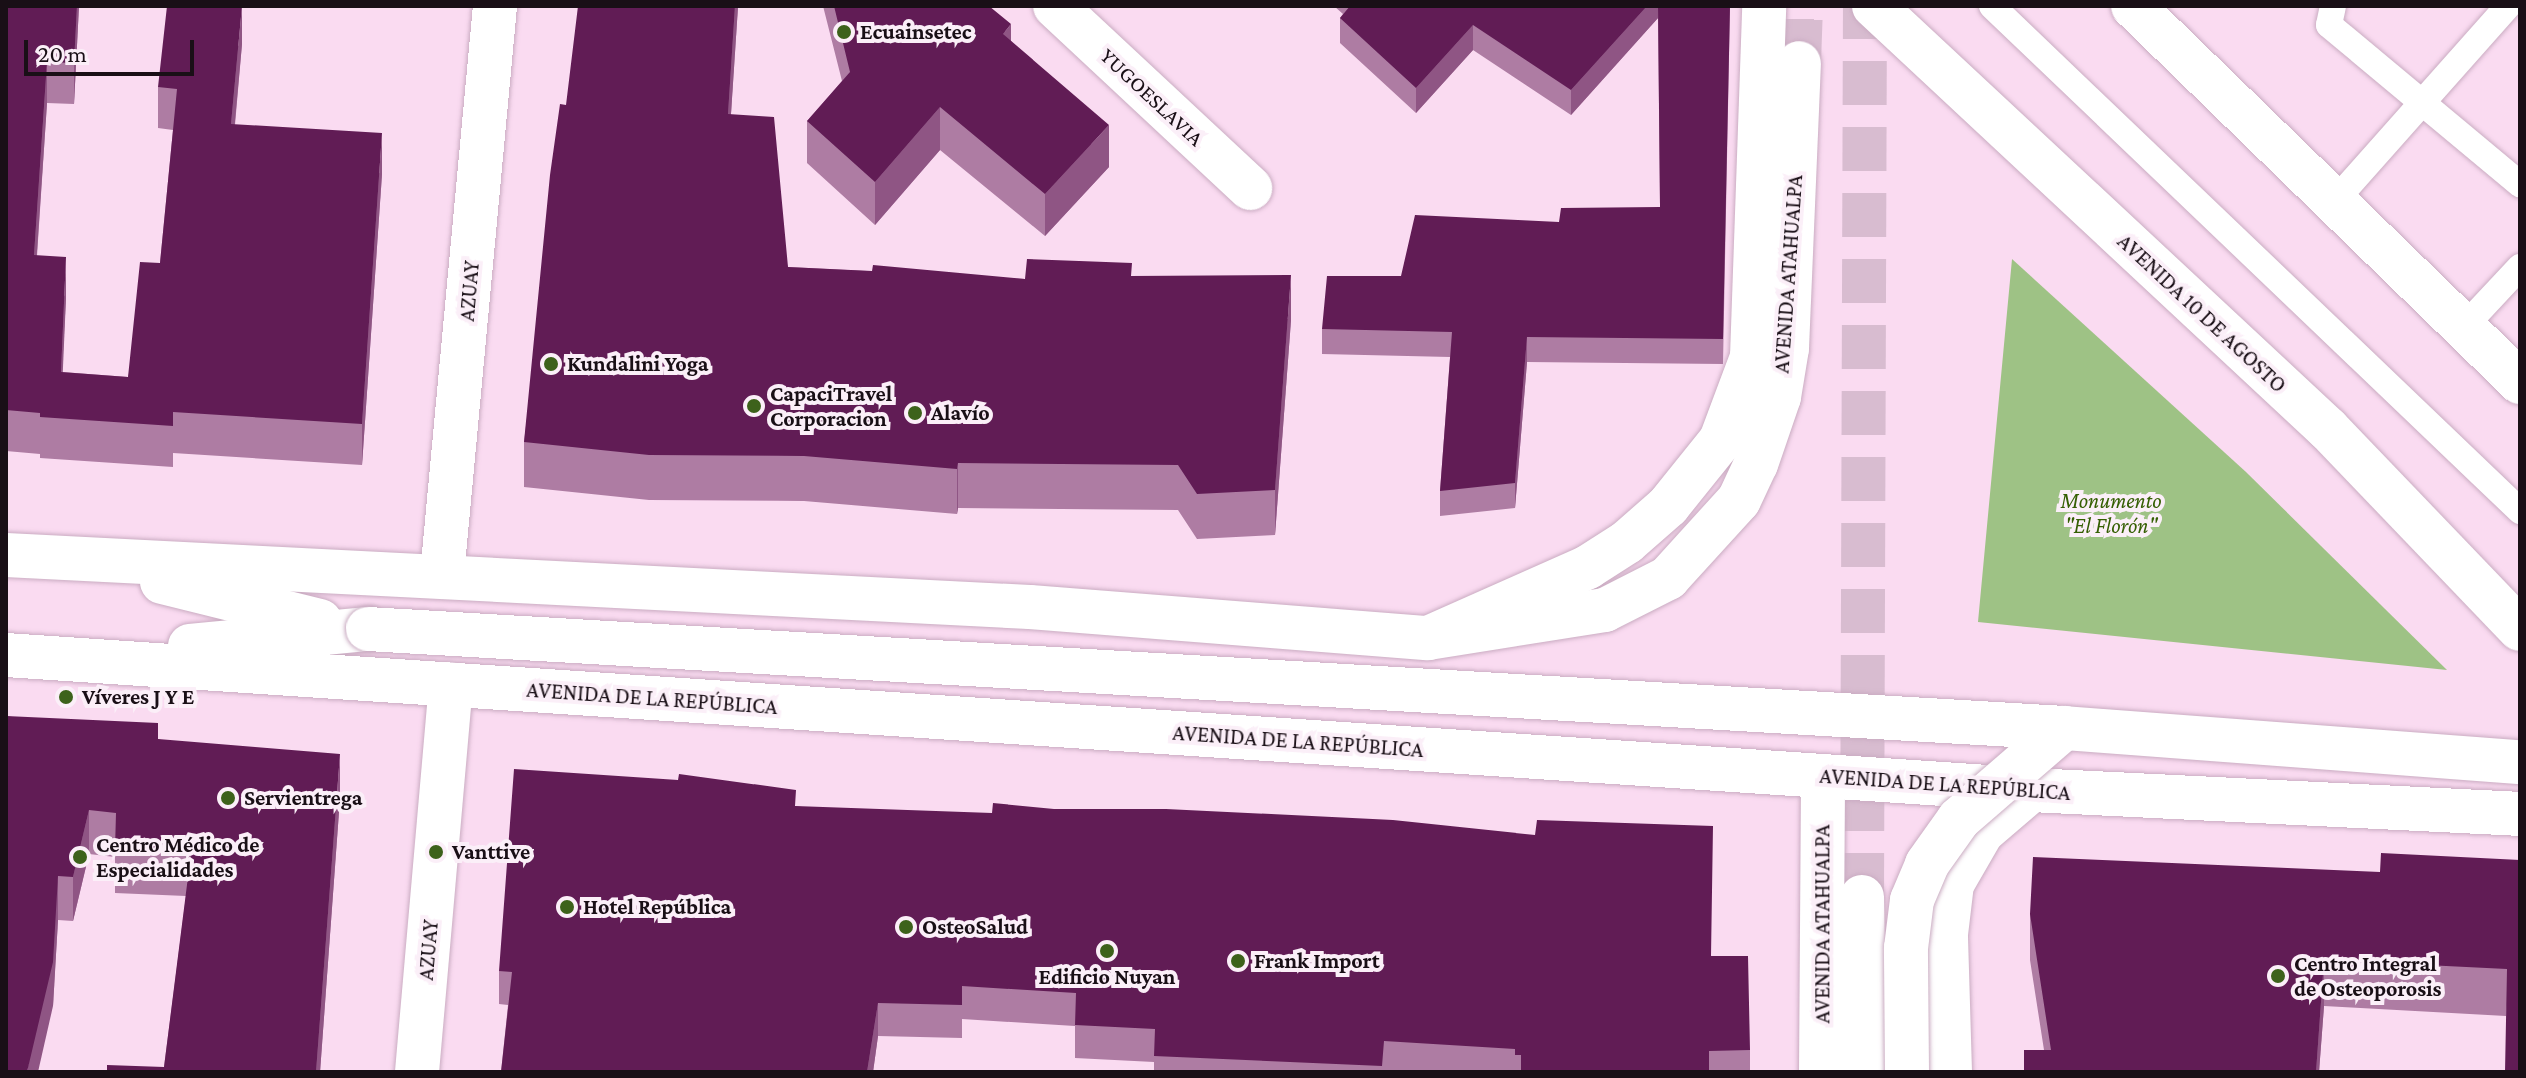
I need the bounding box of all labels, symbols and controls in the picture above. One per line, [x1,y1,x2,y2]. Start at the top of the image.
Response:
place label: Ecuainsetec [860,19,972,45]
marker: Ecuainsetec [835,23,853,41]
scale bar [28,24,198,74]
text: 20 m [38,40,87,67]
street label: YUGOESLAVIA [1095,43,1209,151]
street label: AVENIDA ATAHUALPA [1768,174,1808,374]
street label: AVENIDA 10 DE AGOSTO [2112,228,2292,398]
street label: AZUAY [453,259,485,323]
place label: Kundalini Yoga [567,351,709,377]
marker: Kundalini Yoga [542,355,560,373]
place label: CapaciTravel Corporacion [770,380,892,432]
marker: CapaciTravel Corporacion [745,397,763,415]
place label: Alavío [931,400,990,426]
marker: Alavío [906,404,924,422]
park label: Monumento "El Florón" [2060,487,2162,538]
street label: AVENIDA DE LA REPÚBLICA [526,676,778,720]
place label: Víveres J Y E [82,684,194,710]
marker: Víveres J Y E [57,688,75,706]
street label: AVENIDA DE LA REPÚBLICA [1172,719,1424,763]
street label: AVENIDA DE LA REPÚBLICA [1819,762,2071,806]
place label: Servientrega [244,785,362,811]
marker: Servientrega [219,789,237,807]
street label: AVENIDA ATAHUALPA [1809,824,1835,1024]
place label: Centro Médico de Especialidades [96,831,259,882]
place label: Vanttive [452,839,530,865]
marker: Vanttive [427,843,445,861]
marker: Centro Médico de Especialidades [71,848,89,866]
place label: Hotel República [583,894,731,920]
marker: Hotel República [558,898,576,916]
place label: OsteoSalud [922,914,1028,940]
street label: AZUAY [412,918,444,982]
marker: OsteoSalud [897,918,915,936]
marker: Edificio Nuyan [1098,942,1116,960]
place label: Frank Import [1254,948,1380,974]
place label: Centro Integral de Osteoporosis [2294,950,2442,1002]
marker: Frank Import [1229,952,1247,970]
place label: Edificio Nuyan [1039,964,1175,990]
marker: Centro Integral de Osteoporosis [2269,967,2287,985]

